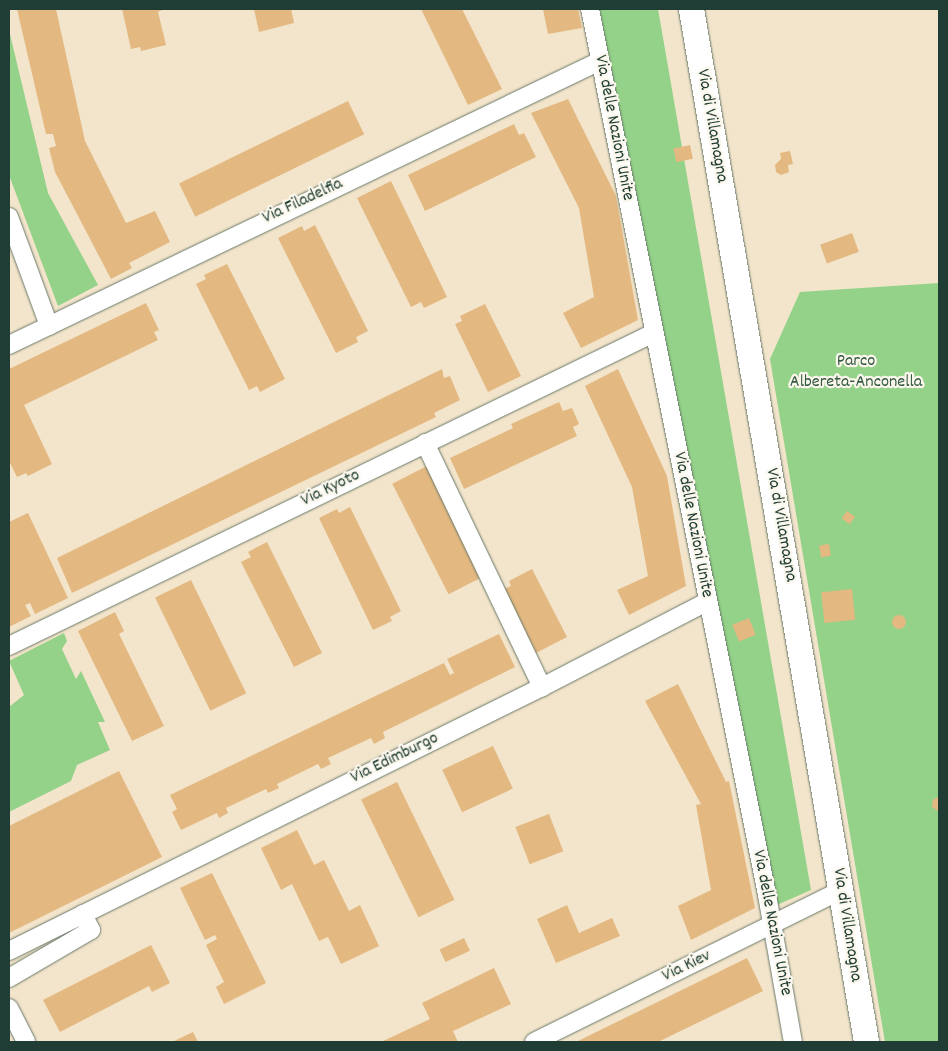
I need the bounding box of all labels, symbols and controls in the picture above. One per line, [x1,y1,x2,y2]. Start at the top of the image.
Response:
street label: Via delle Nazioni Unite [588,54,638,202]
street label: Via di Villamagna [690,68,732,184]
street label: Via Filadelfia [259,174,347,230]
park label: Parco Albereta-Anconella [790,352,922,394]
street label: Via delle Nazioni Unite [667,451,717,599]
street label: Via Kyoto [298,466,364,512]
street label: Via di Villamagna [759,467,801,583]
street label: Via Edimburgo [348,728,442,790]
street label: Via delle Nazioni Unite [746,849,796,997]
street label: Via di Villamagna [826,867,866,983]
street label: Via Kiev [659,946,715,988]

